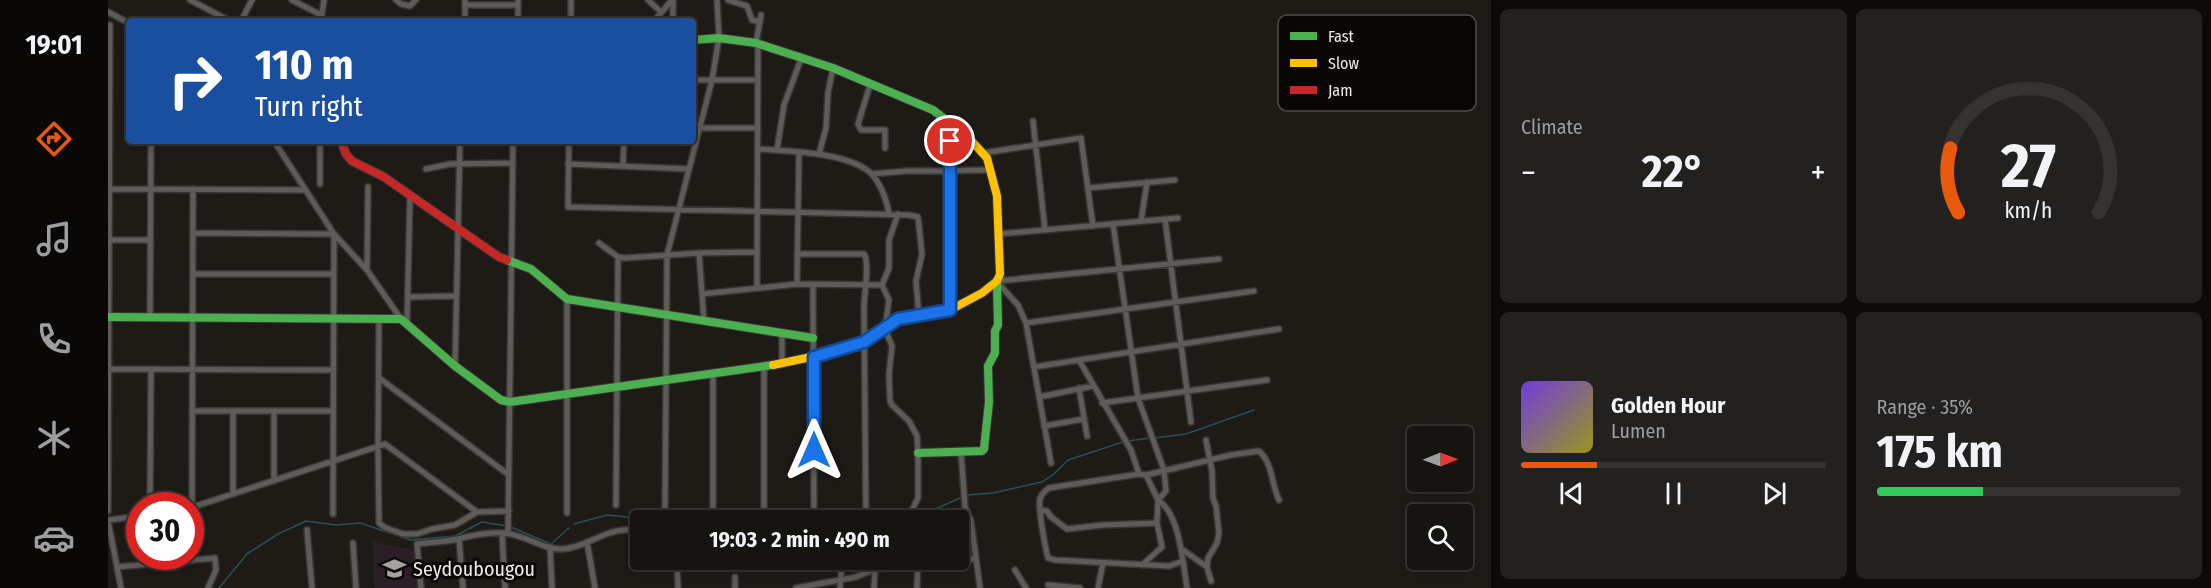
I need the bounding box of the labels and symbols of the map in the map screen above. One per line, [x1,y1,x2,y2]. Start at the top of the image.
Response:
legend [1278,15,1476,111]
text: Fast [1328,27,1355,46]
text: Slow [1328,54,1359,73]
text: Jam [1328,81,1353,100]
pin [924,115,975,166]
position arrow [782,418,846,482]
north arrow [1407,426,1473,492]
speed limit sign: 30 [126,492,204,570]
school or university icon: Seydoubougou [382,556,408,582]
place label: Seydoubougou [413,557,535,581]

